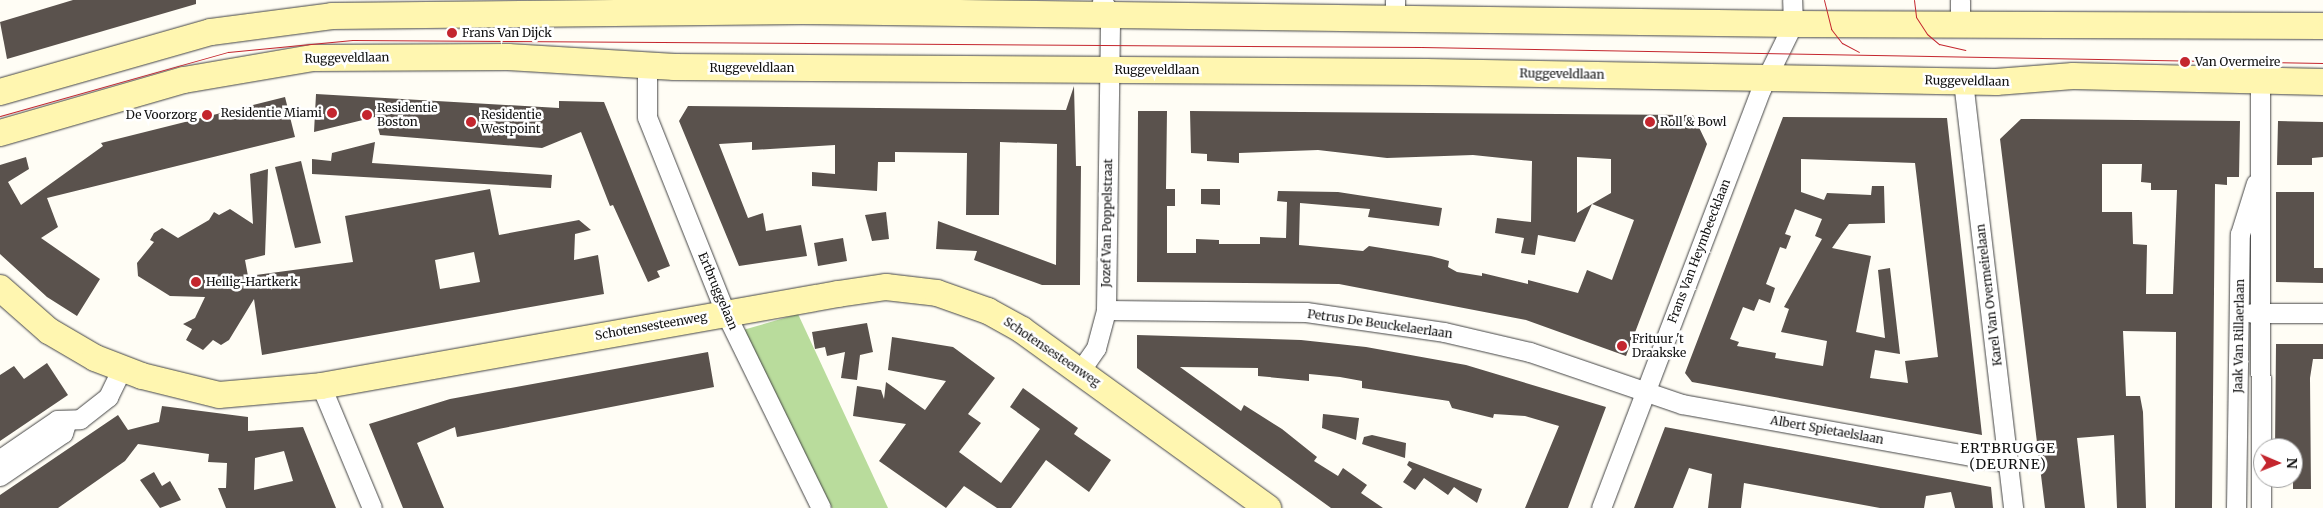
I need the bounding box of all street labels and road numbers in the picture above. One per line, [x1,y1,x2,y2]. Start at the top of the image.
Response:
street label: Ruggeveldlaan [304,50,390,66]
street label: Ruggeveldlaan [710,61,794,75]
street label: Ruggeveldlaan [1115,63,1199,77]
street label: Ruggeveldlaan [1519,66,1605,82]
street label: Ruggeveldlaan [1924,73,2010,89]
street label: Jozef Van Poppelstraat [1099,159,1115,287]
street label: Frans Van Heymbeecklaan [1665,177,1733,325]
street label: Karel Van Overmeirelaan [1973,223,2005,367]
street label: Ertbruggelaan [695,250,741,332]
street label: Jaak Van Rillaerlaan [2231,279,2247,393]
street label: Petrus De Beuckelaerlaan [1307,307,1453,341]
street label: Schotensesteenweg [594,309,708,343]
street label: Schotensesteenweg [1001,314,1103,390]
street label: Albert Spietaelslaan [1769,413,1885,447]

